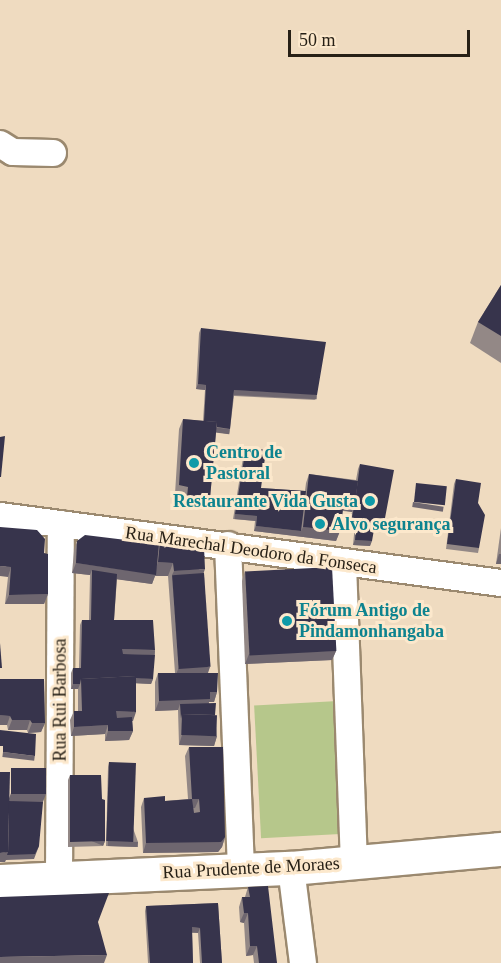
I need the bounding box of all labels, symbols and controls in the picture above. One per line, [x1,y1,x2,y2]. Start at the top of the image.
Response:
scale bar [291,18,472,56]
text: 50 m [299,30,336,50]
place label: Centro de Pastoral [206,442,282,484]
marker: Centro de Pastoral [187,456,201,470]
place label: Restaurante Vida Gusta [173,490,358,512]
marker: Restaurante Vida Gusta [363,494,377,508]
place label: Alvo segurança [332,513,450,535]
marker: Alvo segurança [313,517,327,531]
street label: Rua Marechal Deodoro da Fonseca [124,522,378,578]
place label: Fórum Antigo de Pindamonhangaba [299,600,444,642]
marker: Fórum Antigo de Pindamonhangaba [280,614,294,628]
street label: Rua Rui Barbosa [49,639,71,761]
street label: Rua Prudente de Moraes [162,853,340,883]

